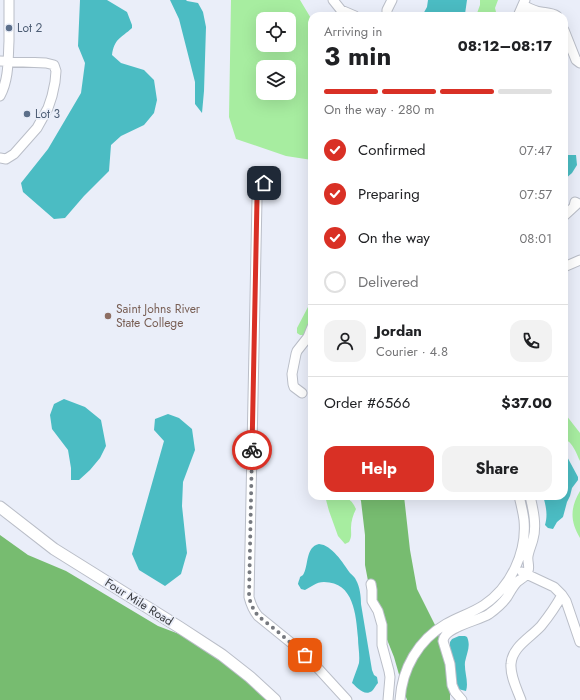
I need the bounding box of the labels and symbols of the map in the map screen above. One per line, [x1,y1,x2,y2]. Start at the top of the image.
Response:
place label: Lot 2 [17,19,42,37]
marker: Lot 2 [4,23,14,33]
place label: Lot 3 [35,105,60,123]
marker: Lot 3 [22,109,32,119]
pin [247,166,281,200]
place label: Saint Johns River State College [116,300,201,332]
marker: Saint Johns River State College [103,311,113,321]
courier [232,430,272,470]
street label: Four Mile Road [101,574,177,630]
pin [288,638,322,672]

